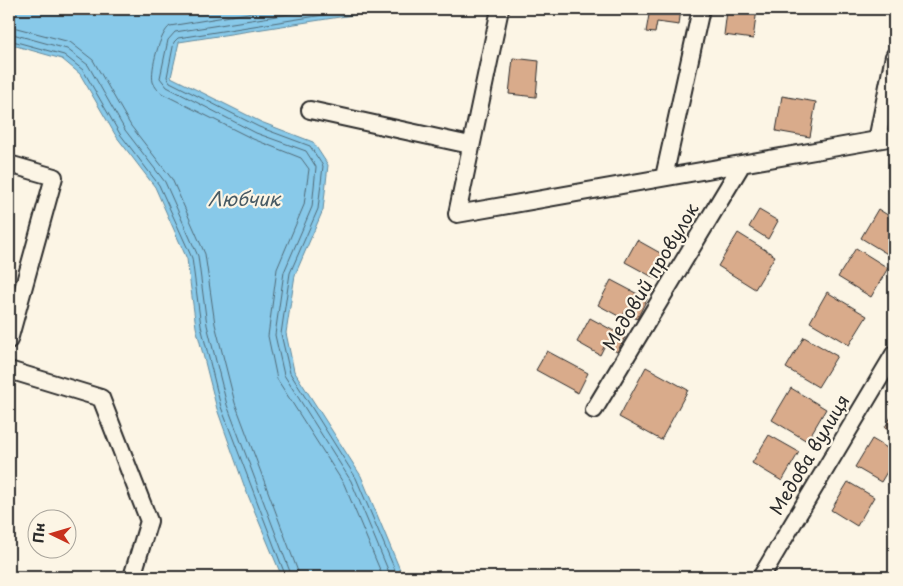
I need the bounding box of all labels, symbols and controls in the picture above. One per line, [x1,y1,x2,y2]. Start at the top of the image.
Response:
water label: Любчик [208,184,282,212]
street label: Медовий провулок [595,197,705,355]
street label: Медова вулиця [762,389,855,520]
north arrow [28,508,78,558]
text: Пн [27,522,50,544]

